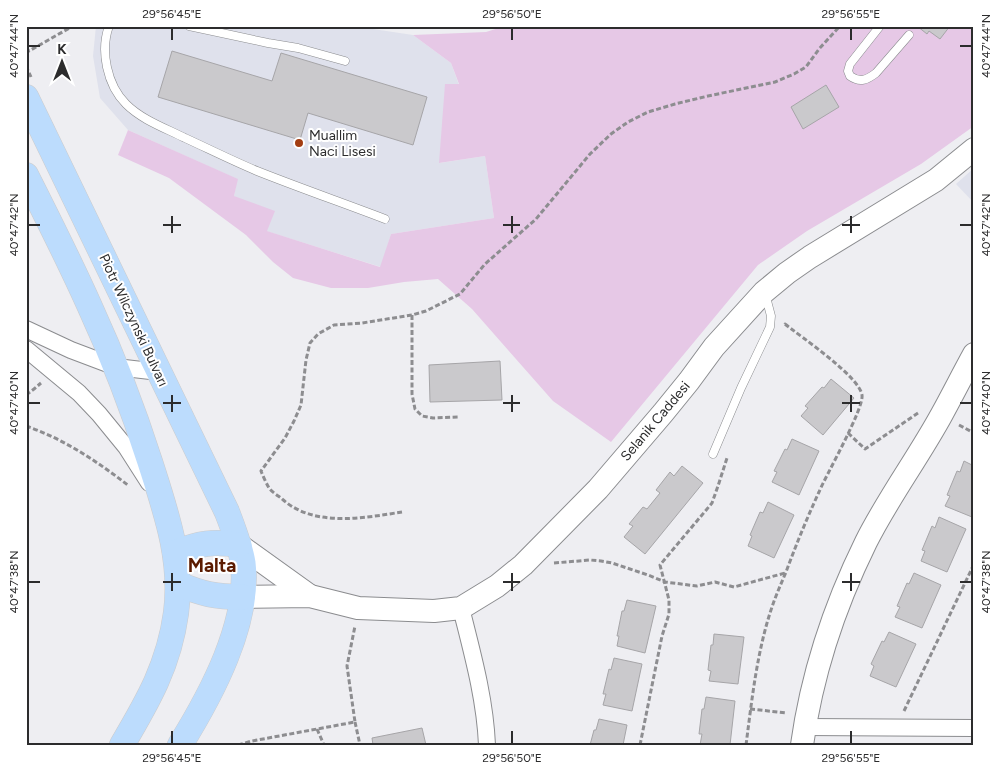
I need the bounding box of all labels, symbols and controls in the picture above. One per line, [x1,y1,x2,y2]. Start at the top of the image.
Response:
text: 29°56'45"E [142,7,202,21]
text: 29°56'50"E [482,7,542,21]
text: 29°56'55"E [822,7,880,21]
text: 40°47'44"N [7,14,21,78]
text: 40°47'44"N [979,14,993,78]
north arrow [38,38,88,88]
text: K [57,41,67,58]
place label: Muallim Naci Lisesi [309,127,376,160]
marker: Muallim Naci Lisesi [293,137,305,149]
text: 40°47'42"N [7,193,21,257]
text: 40°47'42"N [979,193,993,257]
street label: Piotr Wilczynski Bulvarı [95,251,172,389]
text: 40°47'40"N [7,371,21,435]
text: 40°47'40"N [979,371,993,435]
street label: Selanik Caddesi [617,378,694,465]
text: 40°47'38"N [7,551,21,613]
text: 40°47'38"N [979,551,993,613]
district label: Malta [188,554,236,577]
text: 29°56'45"E [142,751,202,765]
text: 29°56'50"E [482,751,542,765]
text: 29°56'55"E [822,751,880,765]

